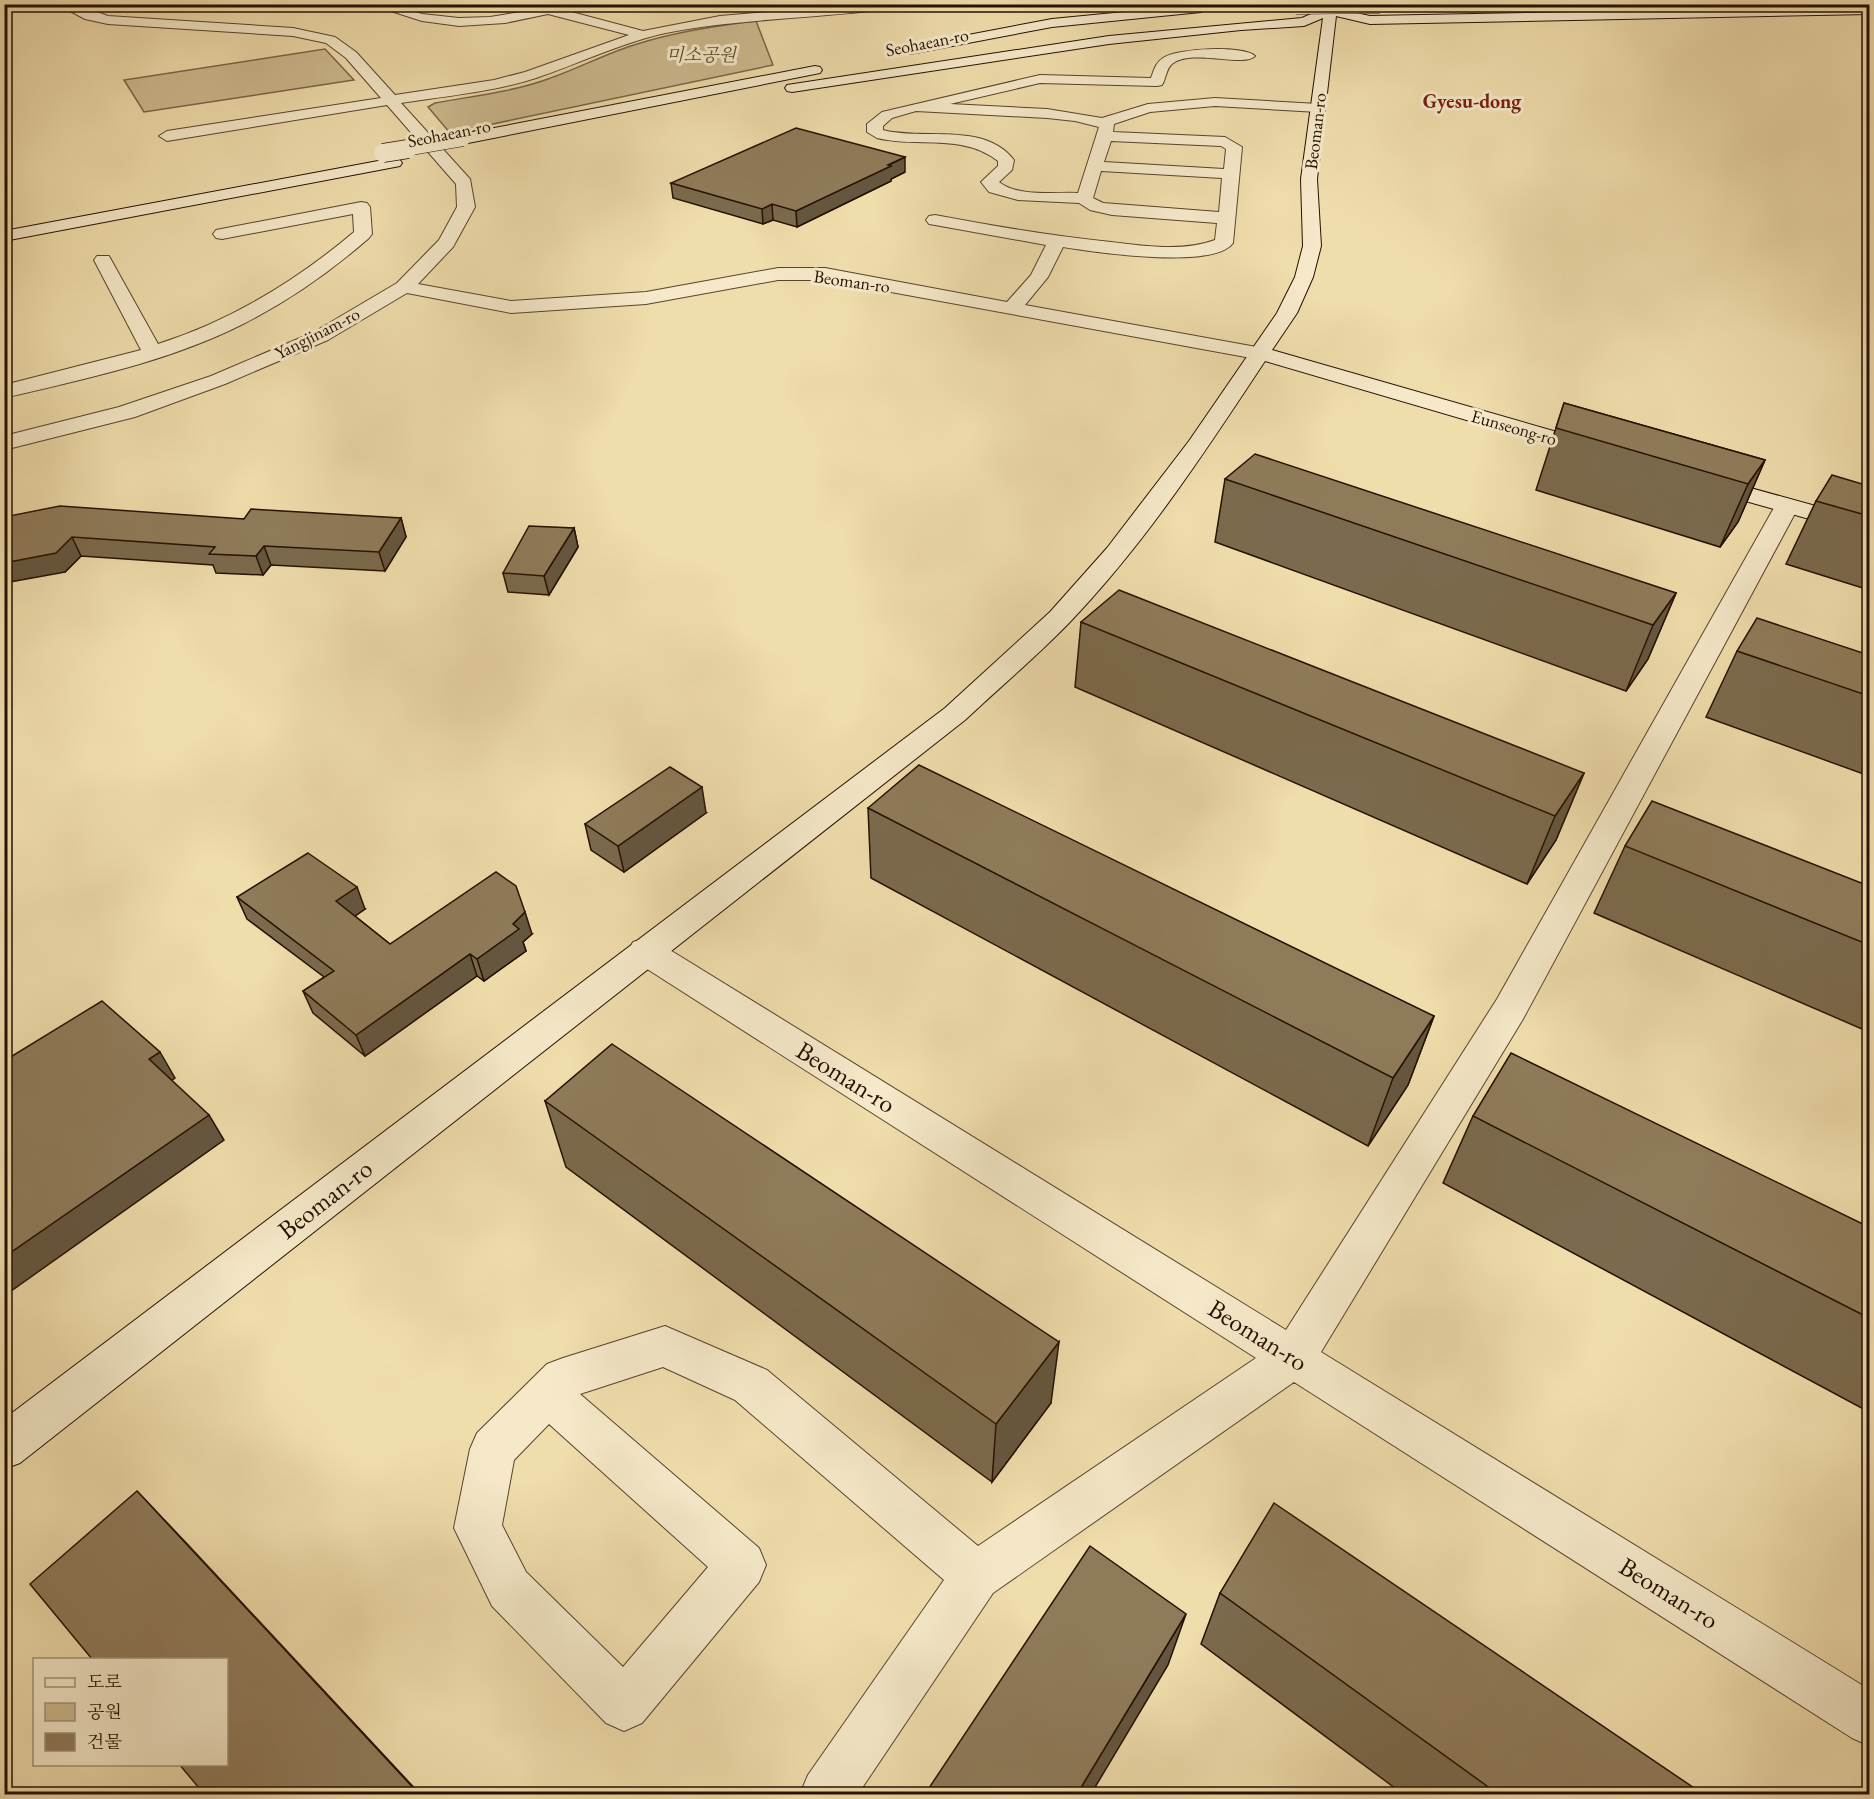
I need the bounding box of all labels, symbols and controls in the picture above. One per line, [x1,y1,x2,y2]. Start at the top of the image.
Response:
street label: Seohaean-ro [884,23,970,61]
park label: 미소공원 [666,43,737,66]
district label: Gyesu-dong [1423,88,1522,114]
street label: Beoman-ro [1299,91,1331,171]
street label: Seohaean-ro [406,114,492,152]
street label: Beoman-ro [812,264,892,298]
street label: Yangjinam-ro [271,302,364,364]
street label: Eunseong-ro [1469,404,1559,450]
street label: Beoman-ro [790,1033,902,1121]
street label: Beoman-ro [271,1151,379,1247]
street label: Beoman-ro [1202,1291,1314,1379]
street label: Beoman-ro [1613,1549,1725,1637]
legend [33,1658,228,1766]
text: 도로 [87,1670,122,1693]
text: 공원 [87,1700,122,1723]
text: 건물 [87,1730,122,1753]

